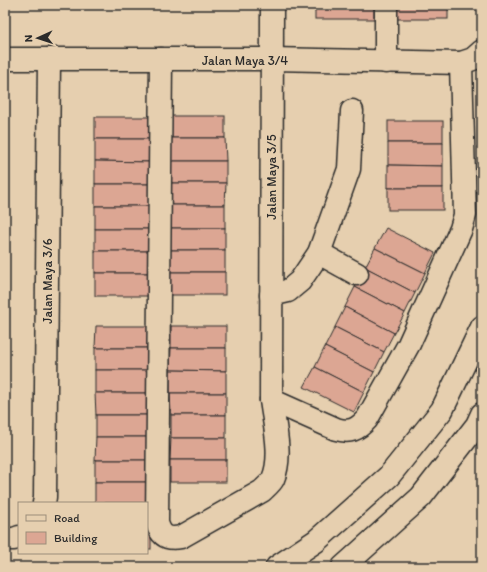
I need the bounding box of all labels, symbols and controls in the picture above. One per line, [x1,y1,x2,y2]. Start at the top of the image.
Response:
north arrow [18,18,58,58]
text: N [22,34,35,43]
street label: Jalan Maya 3/4 [202,53,288,68]
street label: Jalan Maya 3/5 [264,134,279,220]
street label: Jalan Maya 3/6 [40,238,55,324]
legend [18,502,148,554]
text: Road [54,511,80,525]
text: Building [54,531,98,545]

